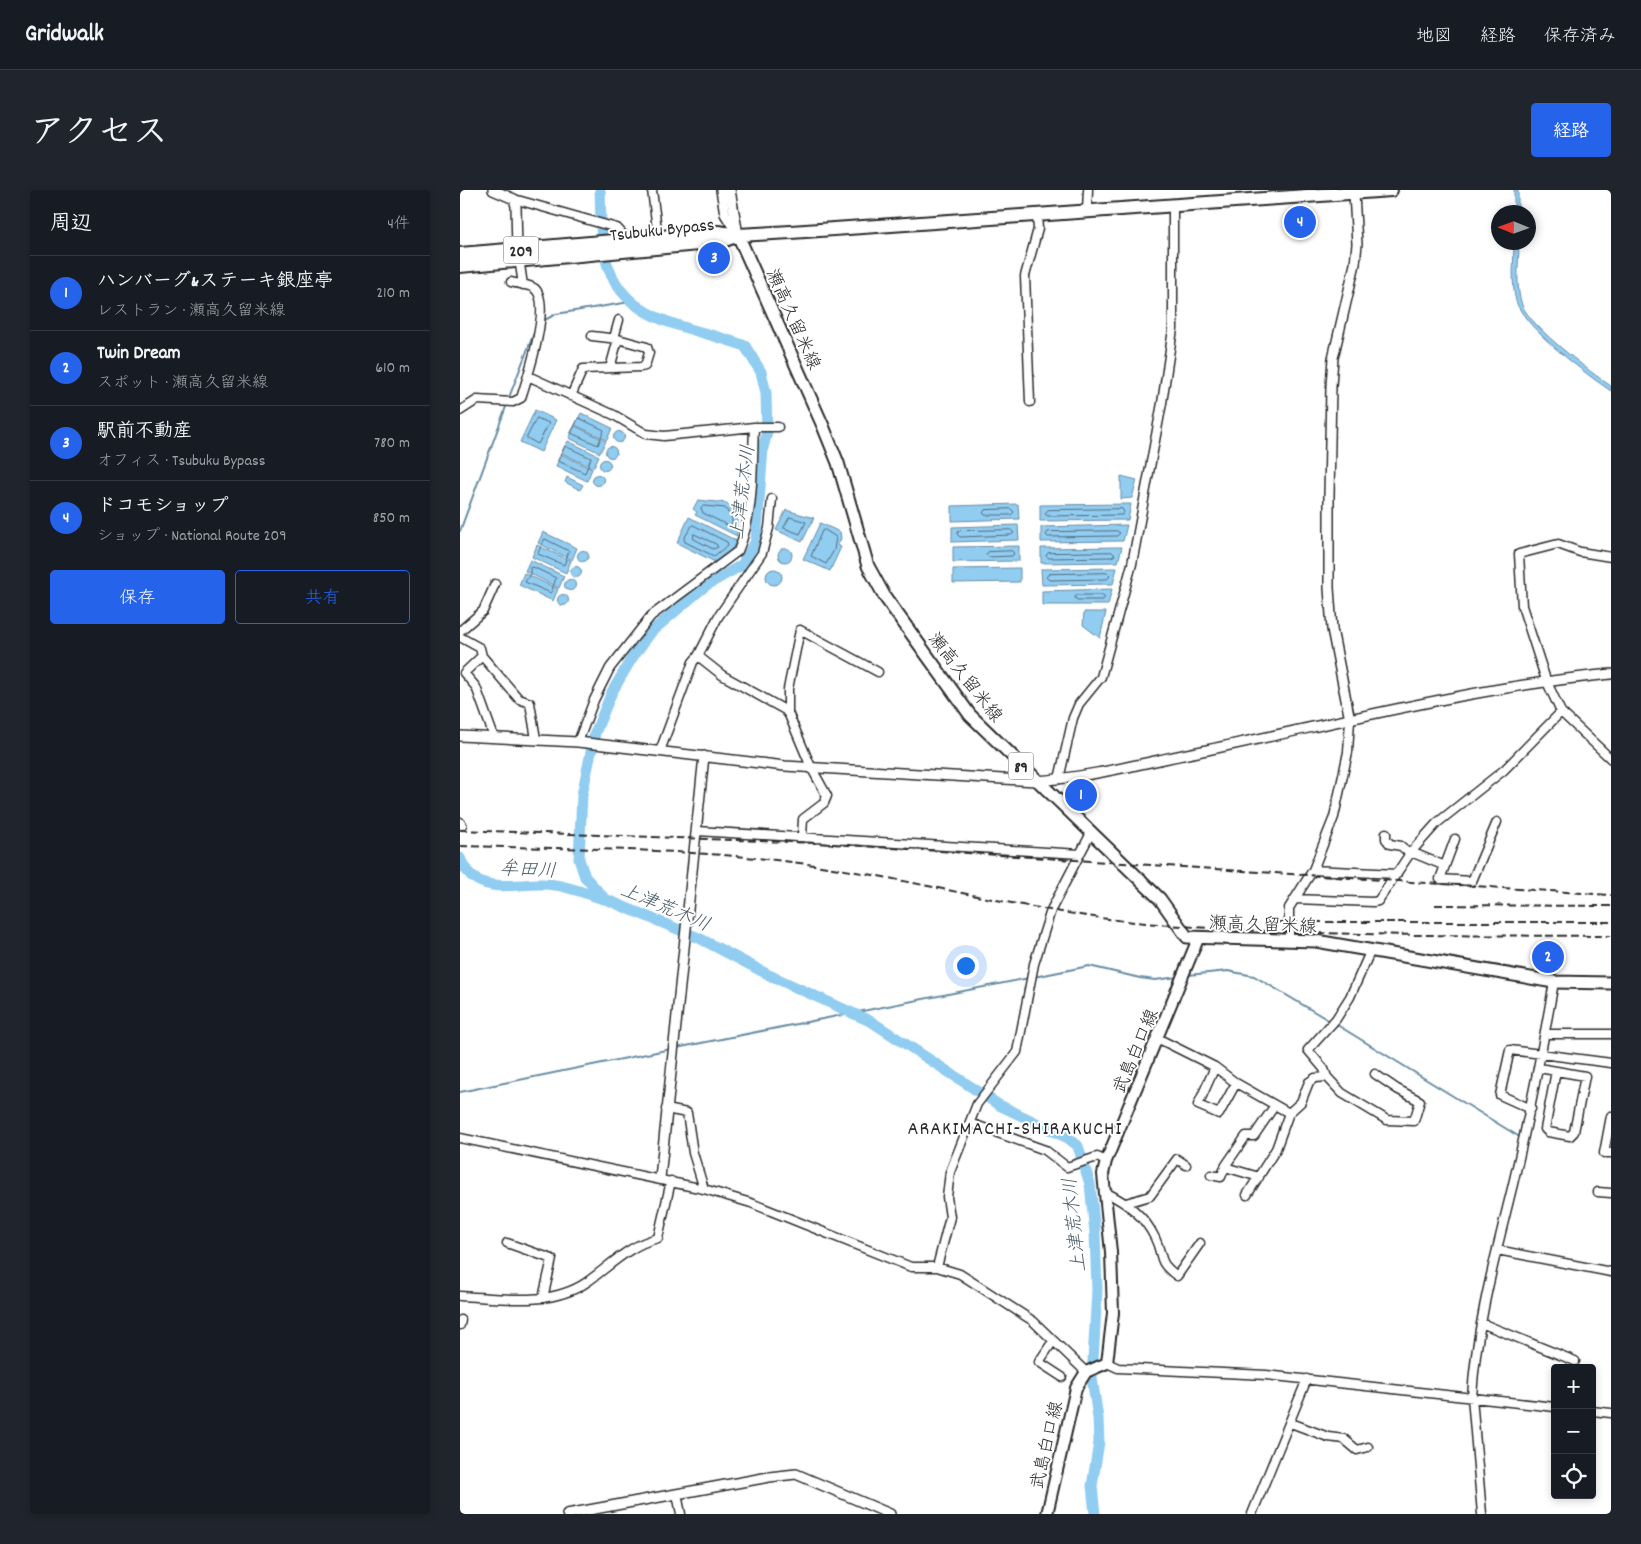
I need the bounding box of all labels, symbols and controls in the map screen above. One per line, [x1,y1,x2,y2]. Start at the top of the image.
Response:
text: Gridwalk [25,18,104,52]
text: 地図 [1416,25,1452,50]
text: 経路 [1480,25,1516,50]
text: 保存済み [1544,25,1616,50]
button: 経路 [1531,103,1611,157]
text: アクセス [30,110,168,160]
pin: 4 [1284,203,1316,241]
north arrow [1491,205,1536,250]
text: 周辺 [50,210,92,240]
text: 4件 [387,213,410,236]
street label: Tsubuku Bypass [609,214,716,249]
road number: 209 [504,236,538,264]
pin: 3 [698,239,730,277]
street label: 瀬高久留米線 [758,266,825,374]
text: ハンバーグ&ステーキ銀座亭 [97,269,333,296]
text: 1 [64,282,68,305]
text: 210 m [376,282,410,305]
text: レストラン · 瀬高久留米線 [97,300,285,323]
text: Twin Dream [97,341,181,368]
text: 2 [63,357,70,380]
text: 610 m [375,357,410,380]
text: スポット · 瀬高久留米線 [97,372,268,395]
text: 駅前不動産 [97,419,192,446]
text: 3 [62,432,70,455]
text: 780 m [374,432,410,455]
water label: 上津荒木川 [725,444,764,541]
text: オフィス · Tsubuku Bypass [97,450,265,473]
text: ドコモショップ [97,494,228,521]
text: 4 [63,507,69,530]
text: 850 m [373,507,410,530]
text: ショップ · National Route 209 [97,525,287,548]
button: 保存 [50,570,225,624]
button: 共有 [235,570,410,624]
street label: 瀬高久留米線 [921,628,1007,729]
road number: 89 [1008,752,1034,780]
pin: 1 [1065,776,1097,814]
water label: 牟田川 [499,857,557,886]
water label: 上津荒木川 [616,878,714,940]
street label: 瀬高久留米線 [1209,912,1317,941]
pin: 2 [1532,938,1564,976]
your location [953,953,979,979]
street label: 武島白口線 [1108,1006,1166,1098]
district label: ARAKIMACHI-SHIRAKUCHI [908,1116,1122,1144]
water label: 上津荒木川 [1058,1176,1095,1273]
map controls [1551,1364,1596,1499]
button: + [1551,1364,1596,1409]
street label: 武島白口線 [1026,1399,1071,1492]
button: − [1551,1409,1596,1454]
button: locate [1551,1454,1596,1499]

